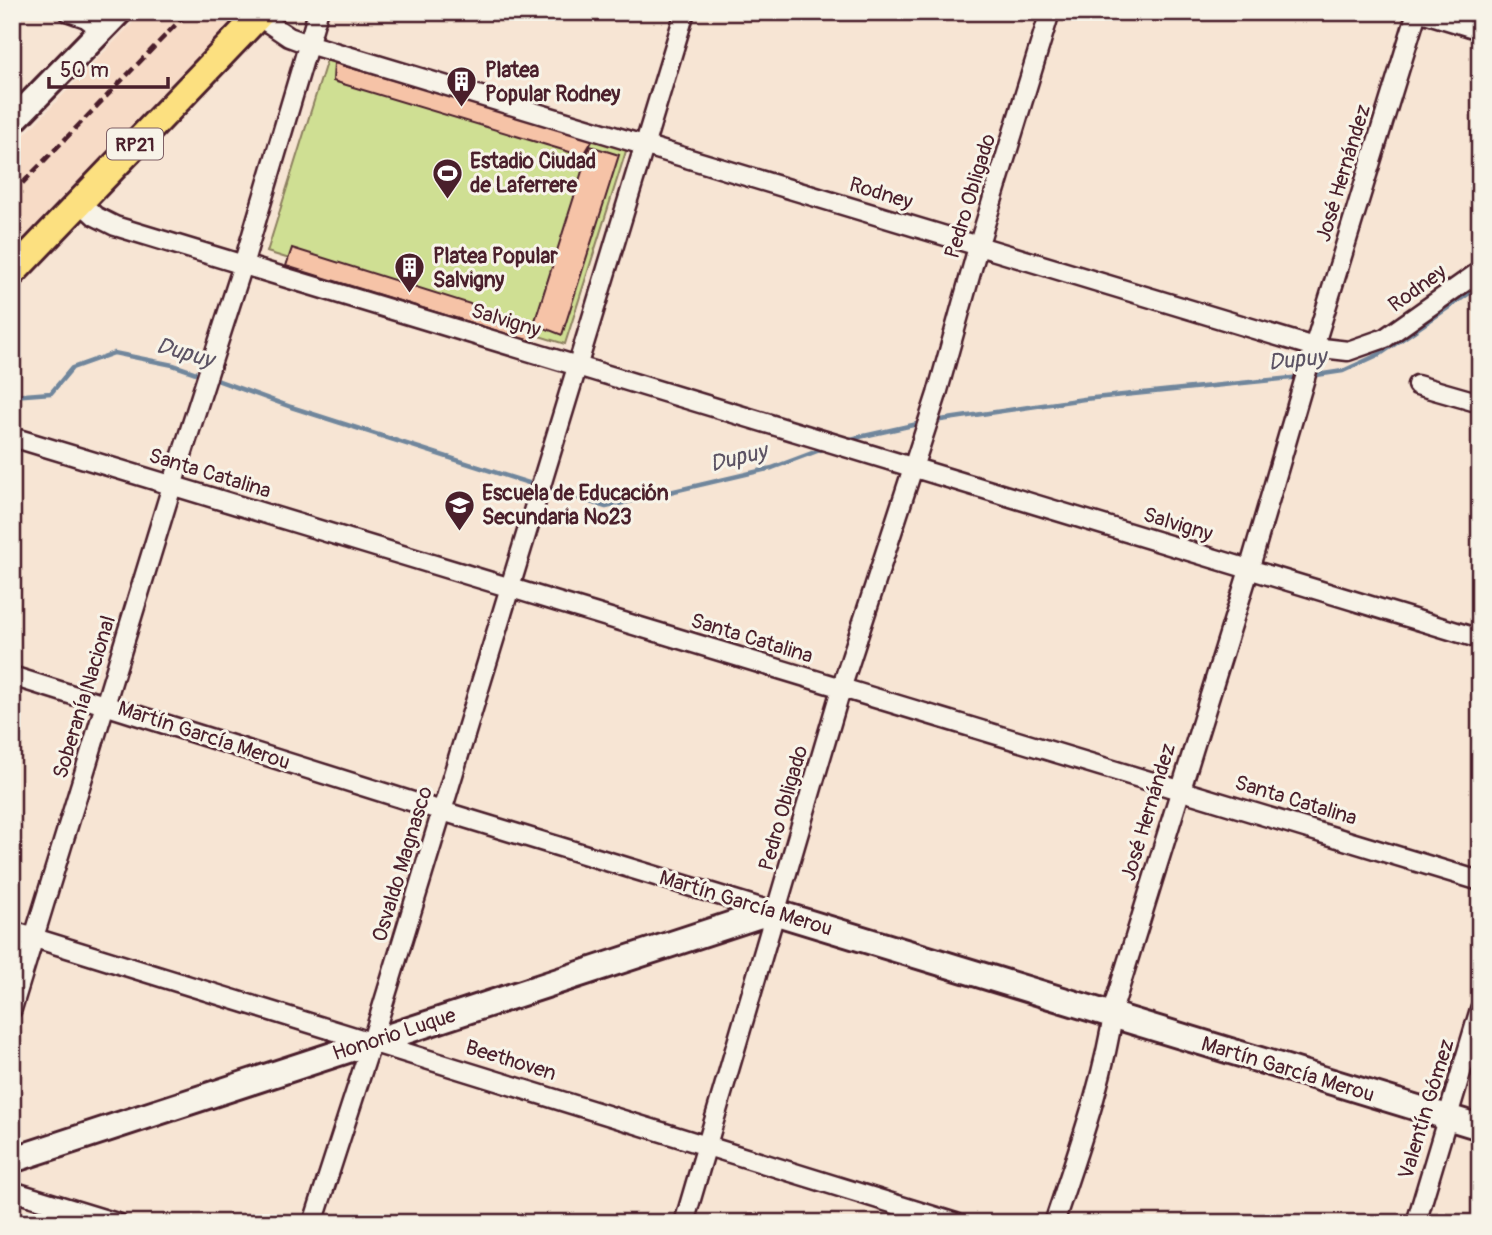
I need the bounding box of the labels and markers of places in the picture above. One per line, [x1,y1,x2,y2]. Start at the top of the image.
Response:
place label: Platea Popular Rodney [485,57,620,108]
building icon: Platea Popular Rodney [445,65,479,109]
place label: Estadio Ciudad de Laferrere [470,148,596,199]
sports icon: Estadio Ciudad de Laferrere [430,156,464,200]
place label: Platea Popular Salvigny [433,243,558,294]
building icon: Platea Popular Salvigny [393,251,427,295]
place label: Escuela de Educación Secundaria Nº23 [482,480,669,531]
school or university icon: Escuela de Educación Secundaria Nº23 [442,488,476,532]

